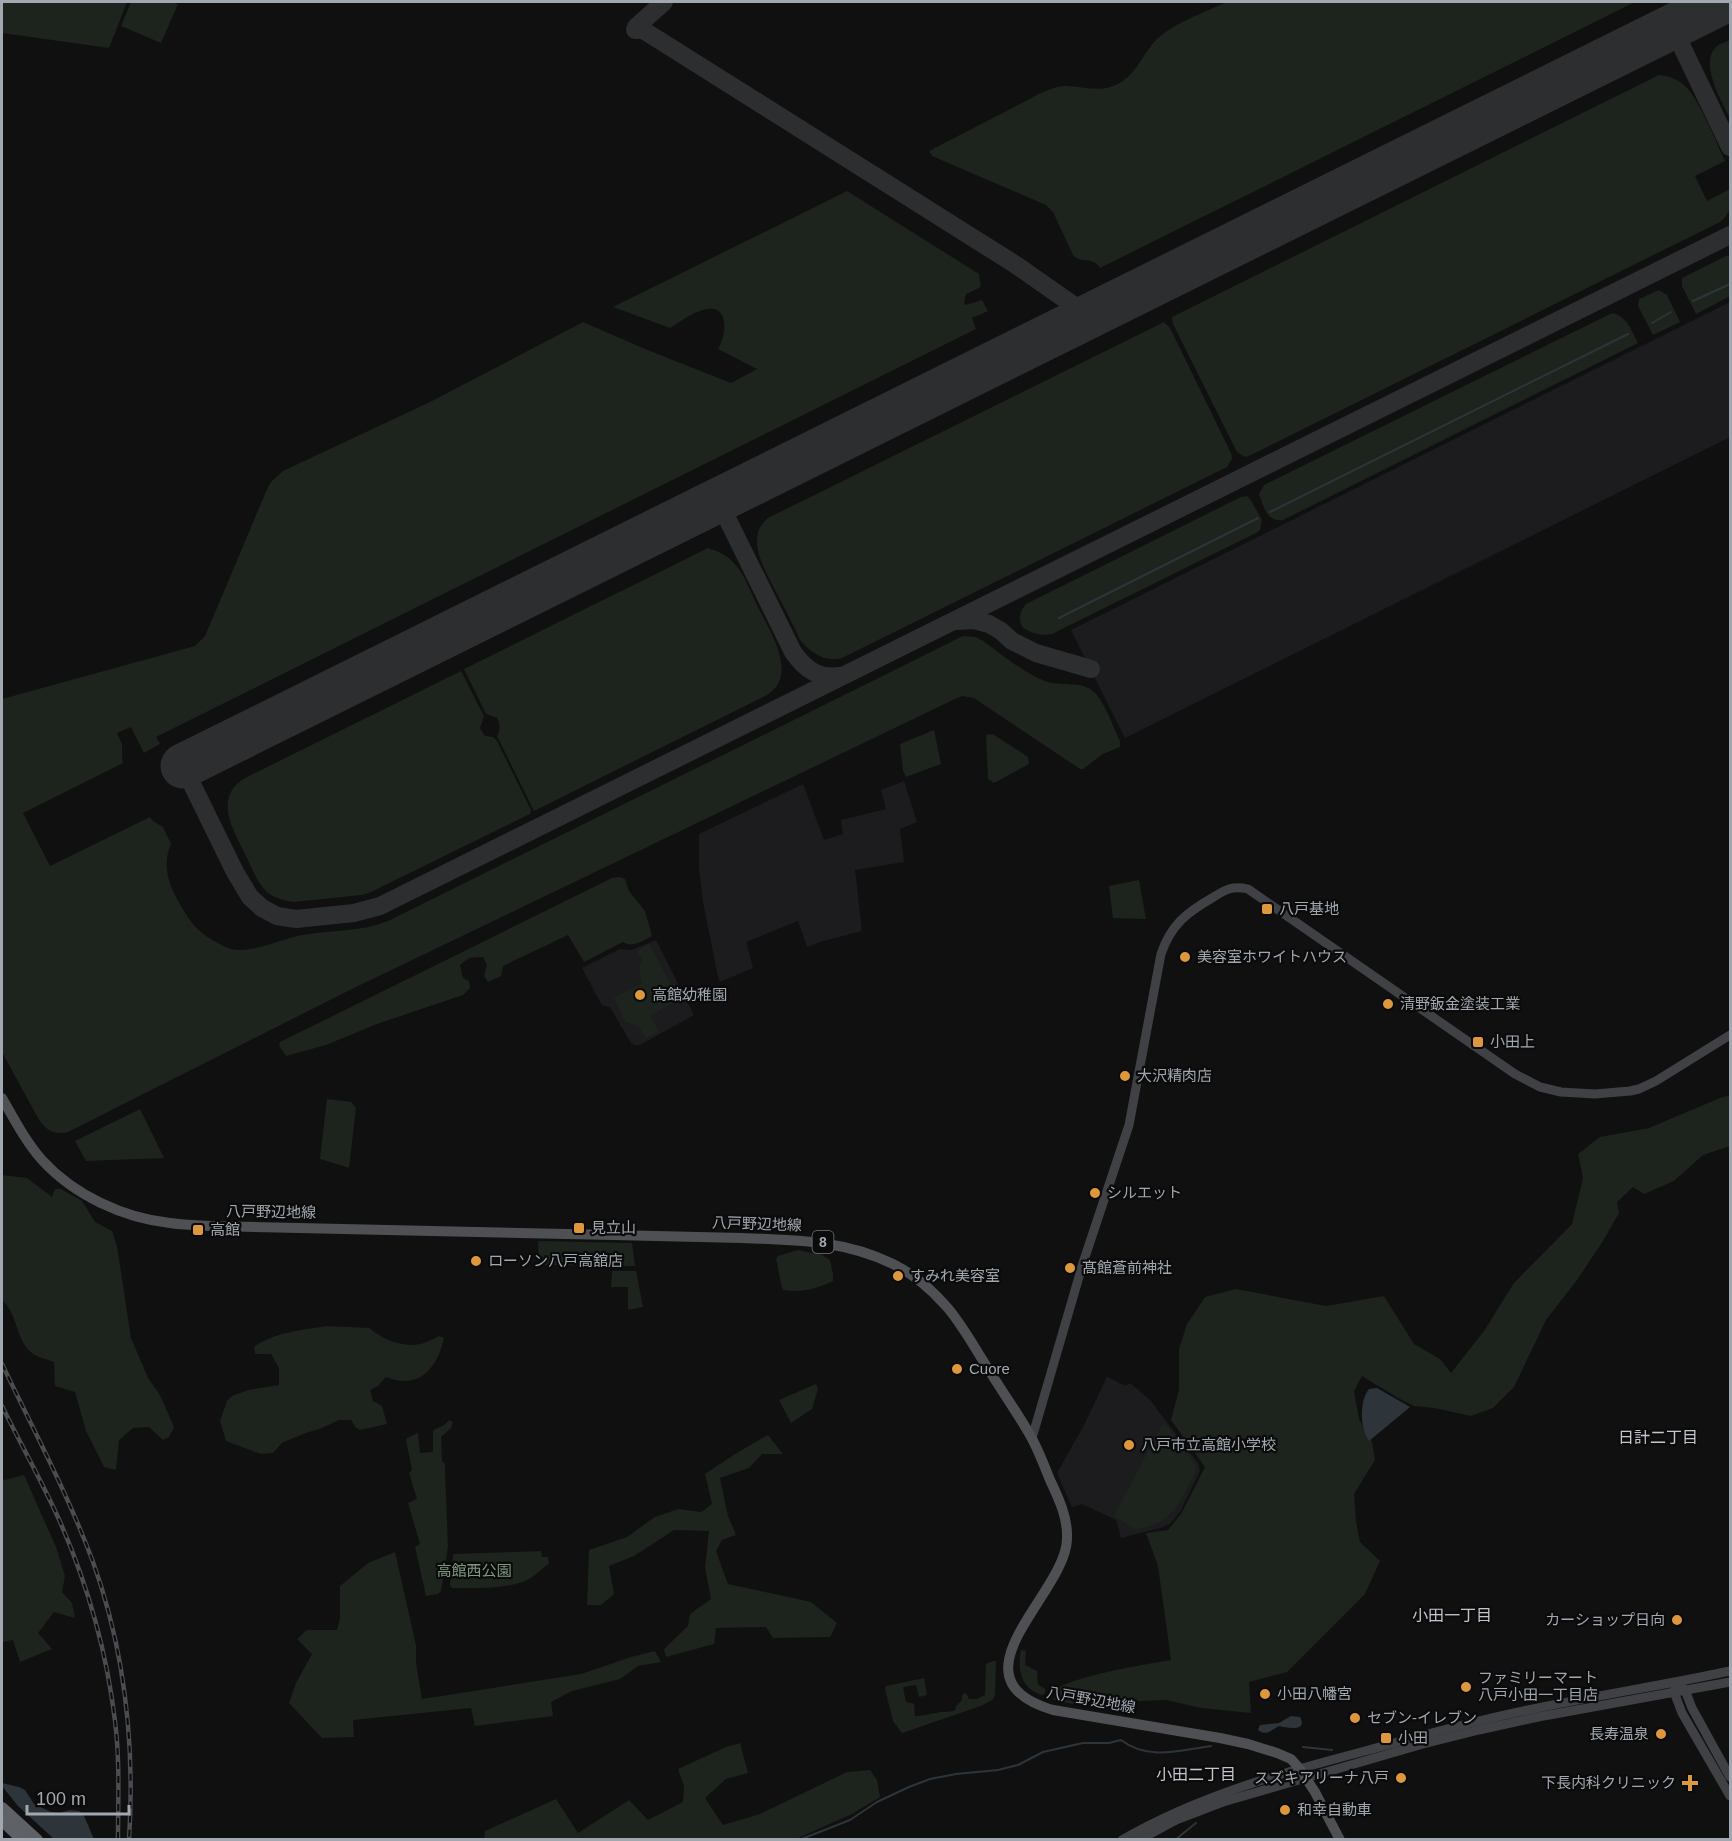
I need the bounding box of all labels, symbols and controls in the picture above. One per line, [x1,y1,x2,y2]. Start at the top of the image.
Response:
place label: 八戸基地 [1279,900,1339,917]
marker: 八戸基地 [1260,902,1274,916]
place label: 美容室ホワイトハウス [1197,948,1347,965]
marker: 美容室ホワイトハウス [1178,950,1192,964]
place label: 高館幼稚園 [652,986,727,1003]
marker: 高館幼稚園 [633,988,647,1002]
place label: 清野鈑金塗装工業 [1400,995,1520,1012]
marker: 清野鈑金塗装工業 [1381,997,1395,1011]
place label: 小田上 [1490,1033,1535,1050]
marker: 小田上 [1471,1035,1485,1049]
place label: 大沢精肉店 [1137,1067,1212,1084]
marker: 大沢精肉店 [1118,1069,1132,1083]
place label: シルエット [1107,1184,1182,1201]
marker: シルエット [1088,1186,1102,1200]
street label: 八戸野辺地線 [226,1202,316,1221]
street label: 八戸野辺地線 [712,1213,802,1234]
place label: 見立山 [591,1219,636,1236]
place label: 高館 [210,1221,240,1238]
marker: 見立山 [572,1221,586,1235]
marker: 高館 [191,1223,205,1237]
road number: 8 [812,1231,834,1253]
place label: ローソン八戸高舘店 [488,1252,623,1269]
marker: ローソン八戸高舘店 [469,1254,483,1268]
place label: 髙館蒼前神社 [1082,1259,1172,1276]
marker: 髙館蒼前神社 [1063,1261,1077,1275]
place label: すみれ美容室 [910,1267,1000,1284]
marker: すみれ美容室 [891,1269,905,1283]
place label: Cuore [969,1360,1010,1377]
marker: Cuore [950,1362,964,1376]
district label: 日計二丁目 [1618,1429,1698,1446]
place label: 八戸市立高館小学校 [1141,1436,1276,1453]
marker: 八戸市立高館小学校 [1122,1438,1136,1452]
park label: 高館西公園 [436,1562,512,1579]
district label: 小田一丁目 [1412,1607,1492,1624]
place label: カーショップ日向 [1545,1611,1665,1628]
marker: カーショップ日向 [1670,1613,1684,1627]
place label: ファミリーマート 八戸小田一丁目店 [1478,1669,1598,1703]
marker: ファミリーマート 八戸小田一丁目店 [1459,1680,1473,1694]
street label: 八戸野辺地線 [1045,1683,1137,1716]
place label: 小田八幡宮 [1277,1685,1352,1702]
marker: 小田八幡宮 [1258,1687,1272,1701]
place label: セブン-イレブン [1367,1709,1477,1726]
marker: セブン-イレブン [1348,1711,1362,1725]
place label: 長寿温泉 [1589,1725,1649,1742]
marker: 長寿温泉 [1654,1727,1668,1741]
place label: 小田 [1398,1729,1428,1746]
marker: 小田 [1379,1731,1393,1745]
district label: 小田二丁目 [1156,1766,1236,1783]
place label: スズキアリーナ八戸 [1254,1769,1389,1786]
marker: スズキアリーナ八戸 [1394,1771,1408,1785]
place label: 下長内科クリニック [1541,1774,1676,1791]
marker: 下長内科クリニック [1681,1774,1699,1792]
scale bar [27,1778,129,1816]
text: 100 m [36,1789,86,1809]
place label: 和幸自動車 [1297,1801,1372,1818]
marker: 和幸自動車 [1278,1803,1292,1817]

